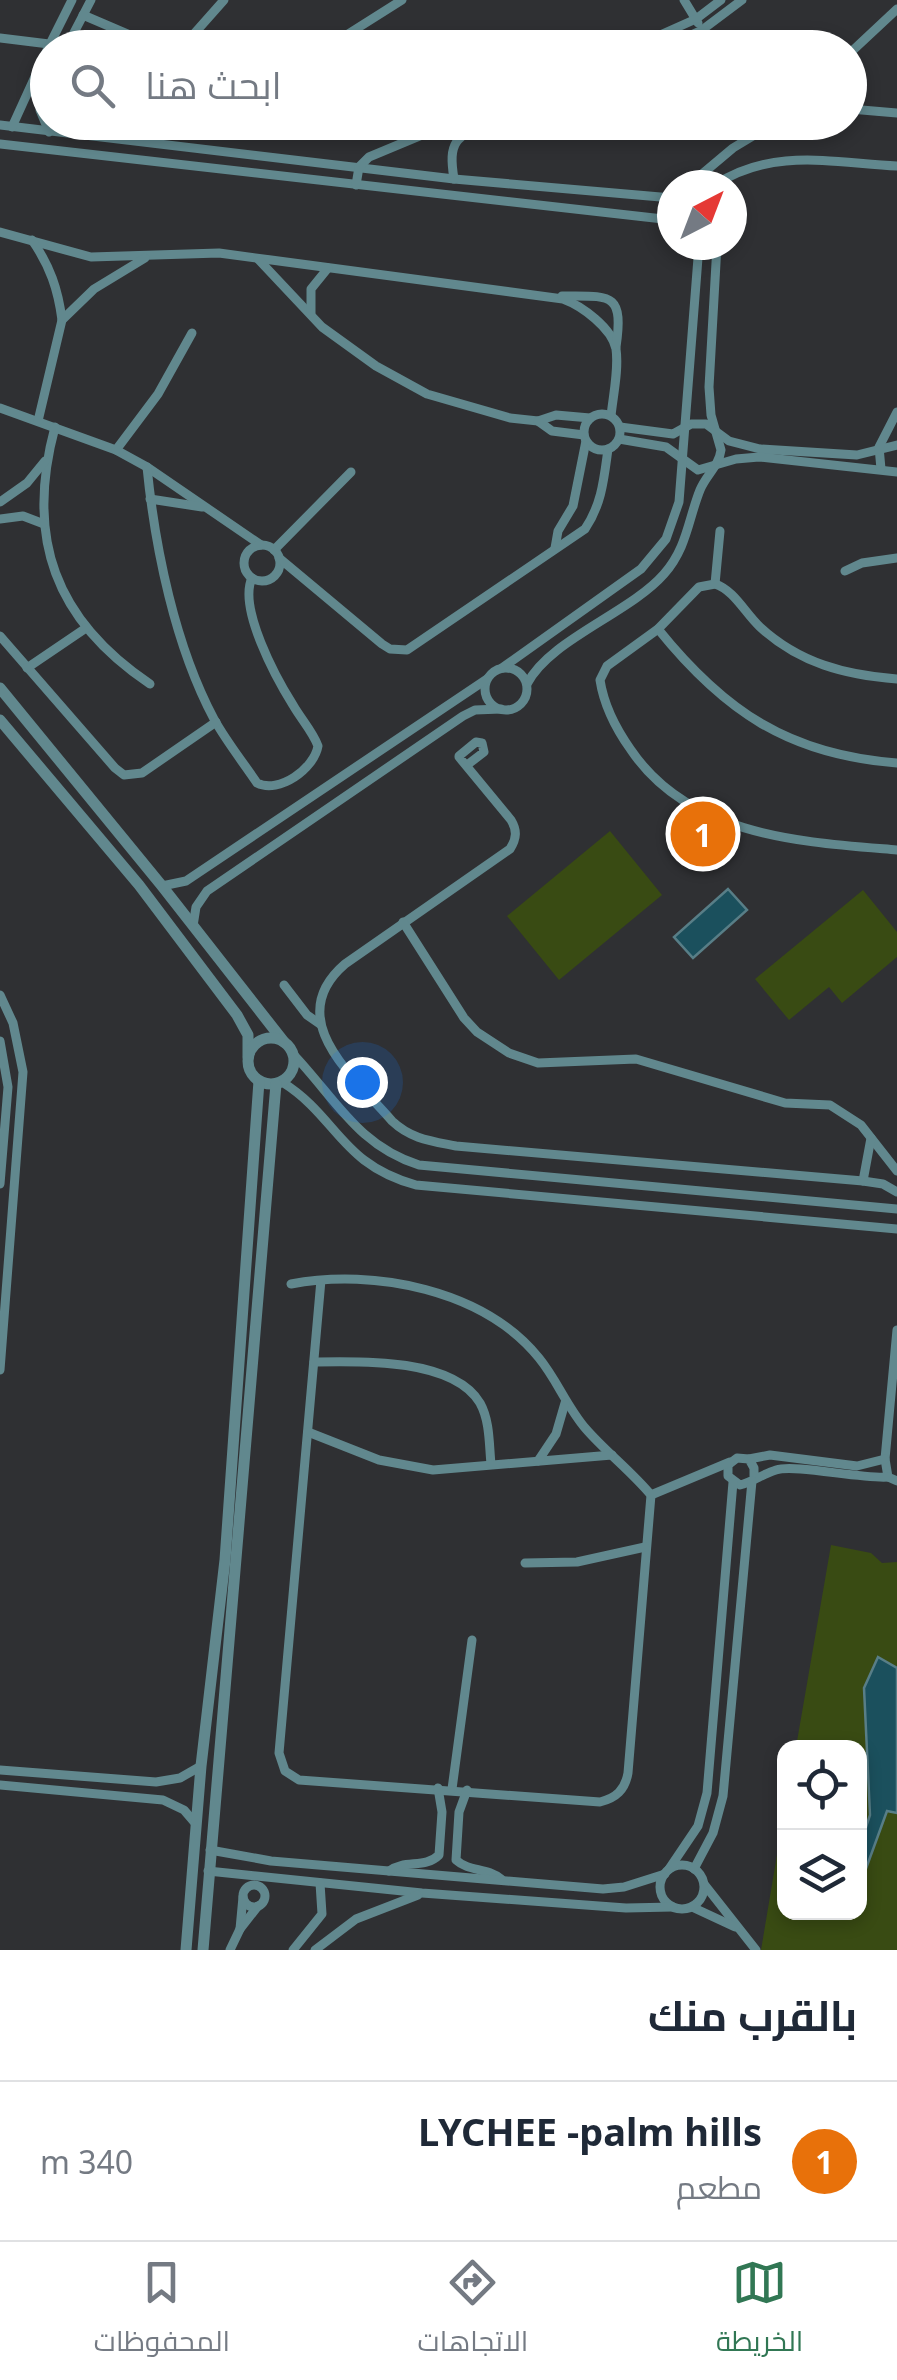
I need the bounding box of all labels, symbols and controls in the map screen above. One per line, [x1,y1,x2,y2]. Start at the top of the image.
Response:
search box [30,30,867,140]
icon: search [65,58,120,113]
text: ابحث هنا [145,58,282,110]
north arrow [657,170,747,260]
pin: 1 [670,796,736,872]
your location [337,1057,388,1108]
map controls [777,1740,867,1920]
button: locate [777,1740,867,1830]
button: layers [777,1830,867,1920]
text: بالقرب منك [648,1986,857,2043]
text: LYCHEE -palm hills [418,2105,762,2157]
text: 340 m [40,2140,133,2183]
text: 1 [815,2140,834,2183]
text: مطعم [676,2165,762,2208]
tab: المحفوظات [94,2255,230,2367]
tab: الاتجاهات [418,2255,528,2367]
tab: الخريطة [716,2255,803,2367]

